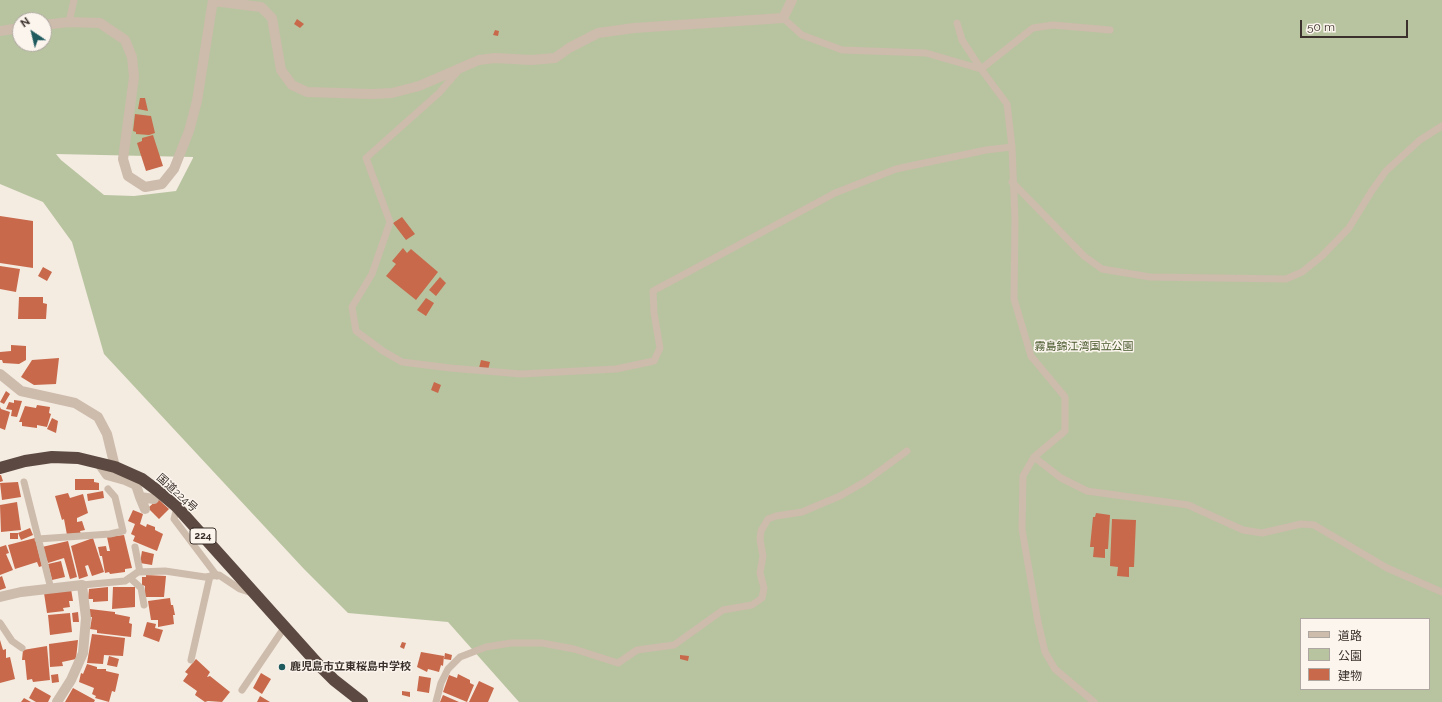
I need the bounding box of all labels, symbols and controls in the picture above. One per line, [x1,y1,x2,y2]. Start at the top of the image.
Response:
north arrow [12,12,52,52]
scale bar [1302,12,1410,38]
text: N [18,15,33,30]
text: 50 m [1307,20,1335,34]
park label: 霧島錦江湾国立公園 [1035,340,1133,354]
street label: 国道224号 [154,471,200,515]
road number: 224 [190,528,216,544]
legend [1300,618,1430,690]
text: 道路 [1338,629,1362,643]
text: 公園 [1338,649,1362,663]
place label: 鹿児島市立東桜島中学校 [290,660,411,674]
marker: 鹿児島市立東桜島中学校 [277,662,287,672]
text: 建物 [1338,669,1362,683]

